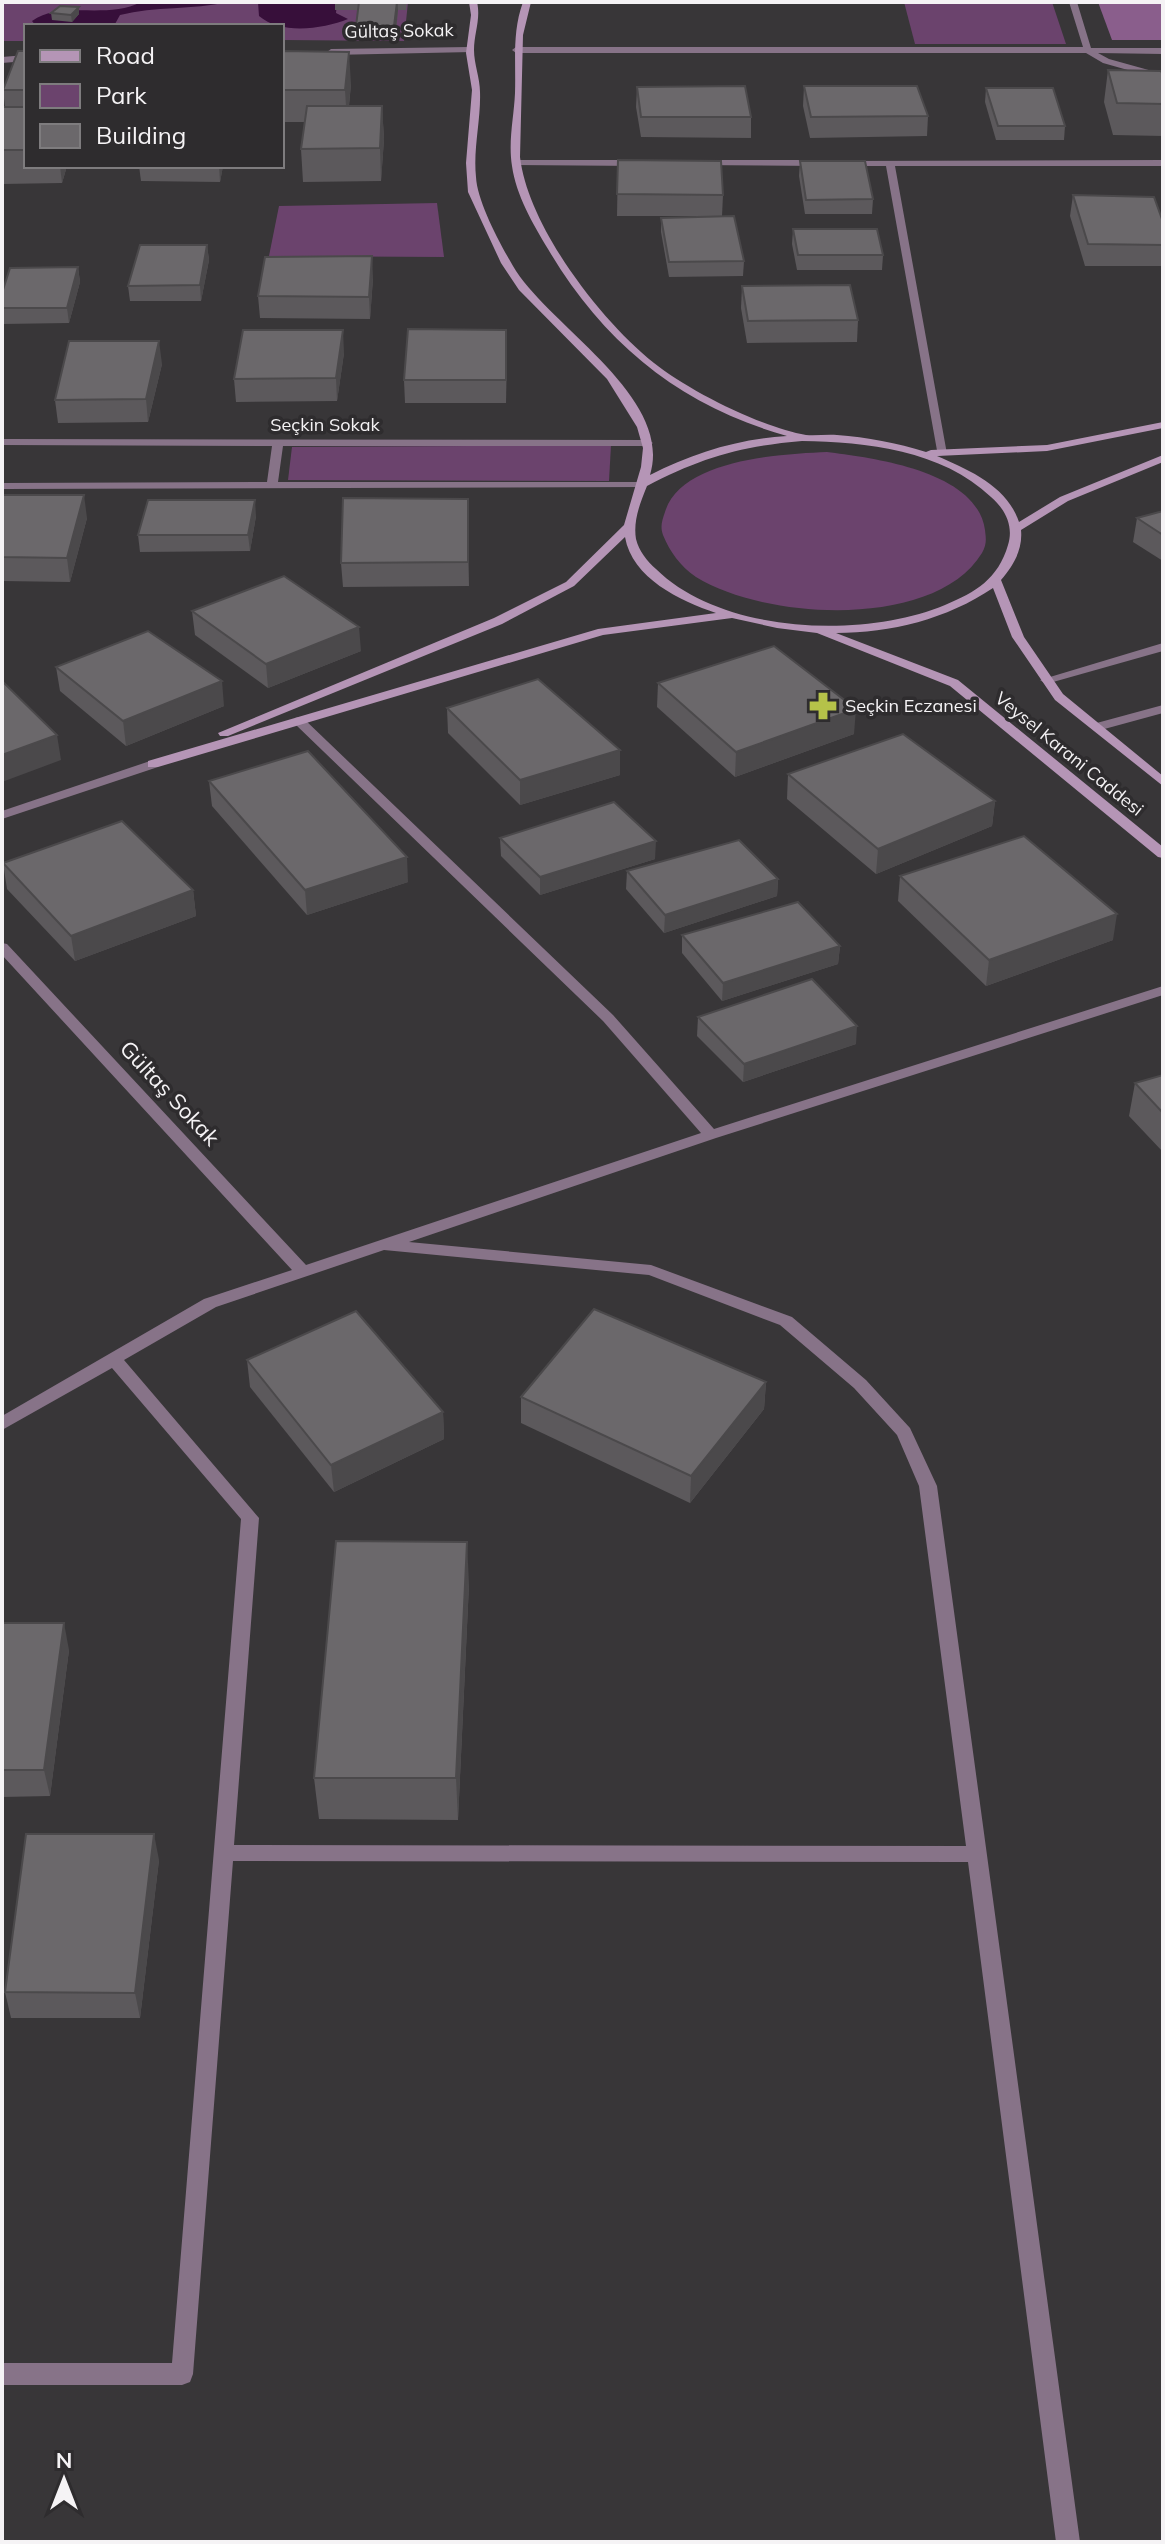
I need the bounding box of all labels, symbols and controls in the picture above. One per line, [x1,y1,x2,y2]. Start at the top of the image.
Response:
street label: Gültaş Sokak [344,18,455,43]
legend [24,24,284,168]
text: Road [96,40,155,70]
text: Park [96,80,147,110]
text: Building [96,120,186,150]
street label: Seçkin Sokak [270,413,380,436]
street label: Veysel Karani Caddesi [990,687,1148,821]
pharmacy icon: Seçkin Eczanesi [808,691,838,721]
place label: Seçkin Eczanesi [845,694,977,717]
street label: Gültaş Sokak [114,1035,226,1152]
north arrow [24,2440,104,2520]
text: N [56,2446,72,2474]

